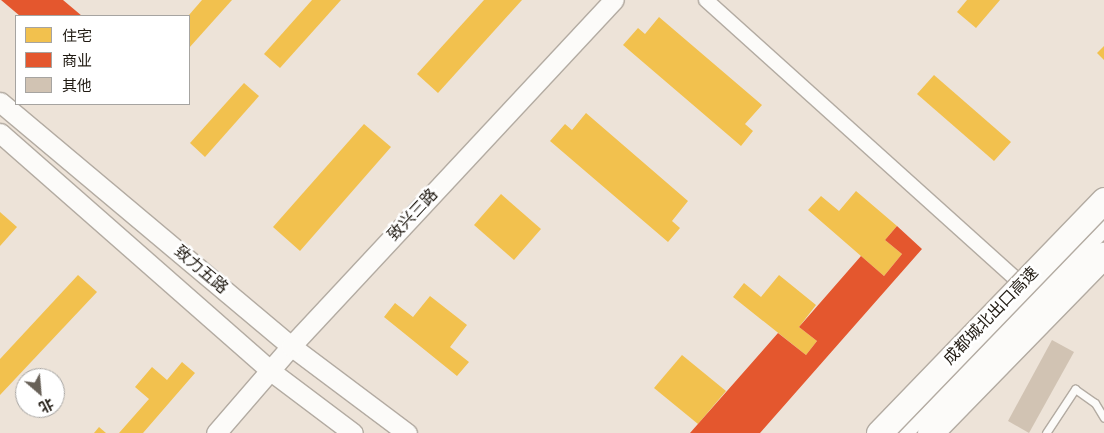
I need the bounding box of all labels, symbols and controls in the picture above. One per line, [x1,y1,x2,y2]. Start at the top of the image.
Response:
legend [15,15,190,105]
text: 住宅 [62,27,92,45]
text: 商业 [62,52,92,70]
text: 其他 [62,77,92,95]
street label: 致兴三路 [384,185,442,245]
street label: 致力五路 [170,242,232,298]
street label: 成都城北出口高速 [940,263,1042,369]
north arrow [15,368,65,418]
text: 北 [36,395,56,416]

